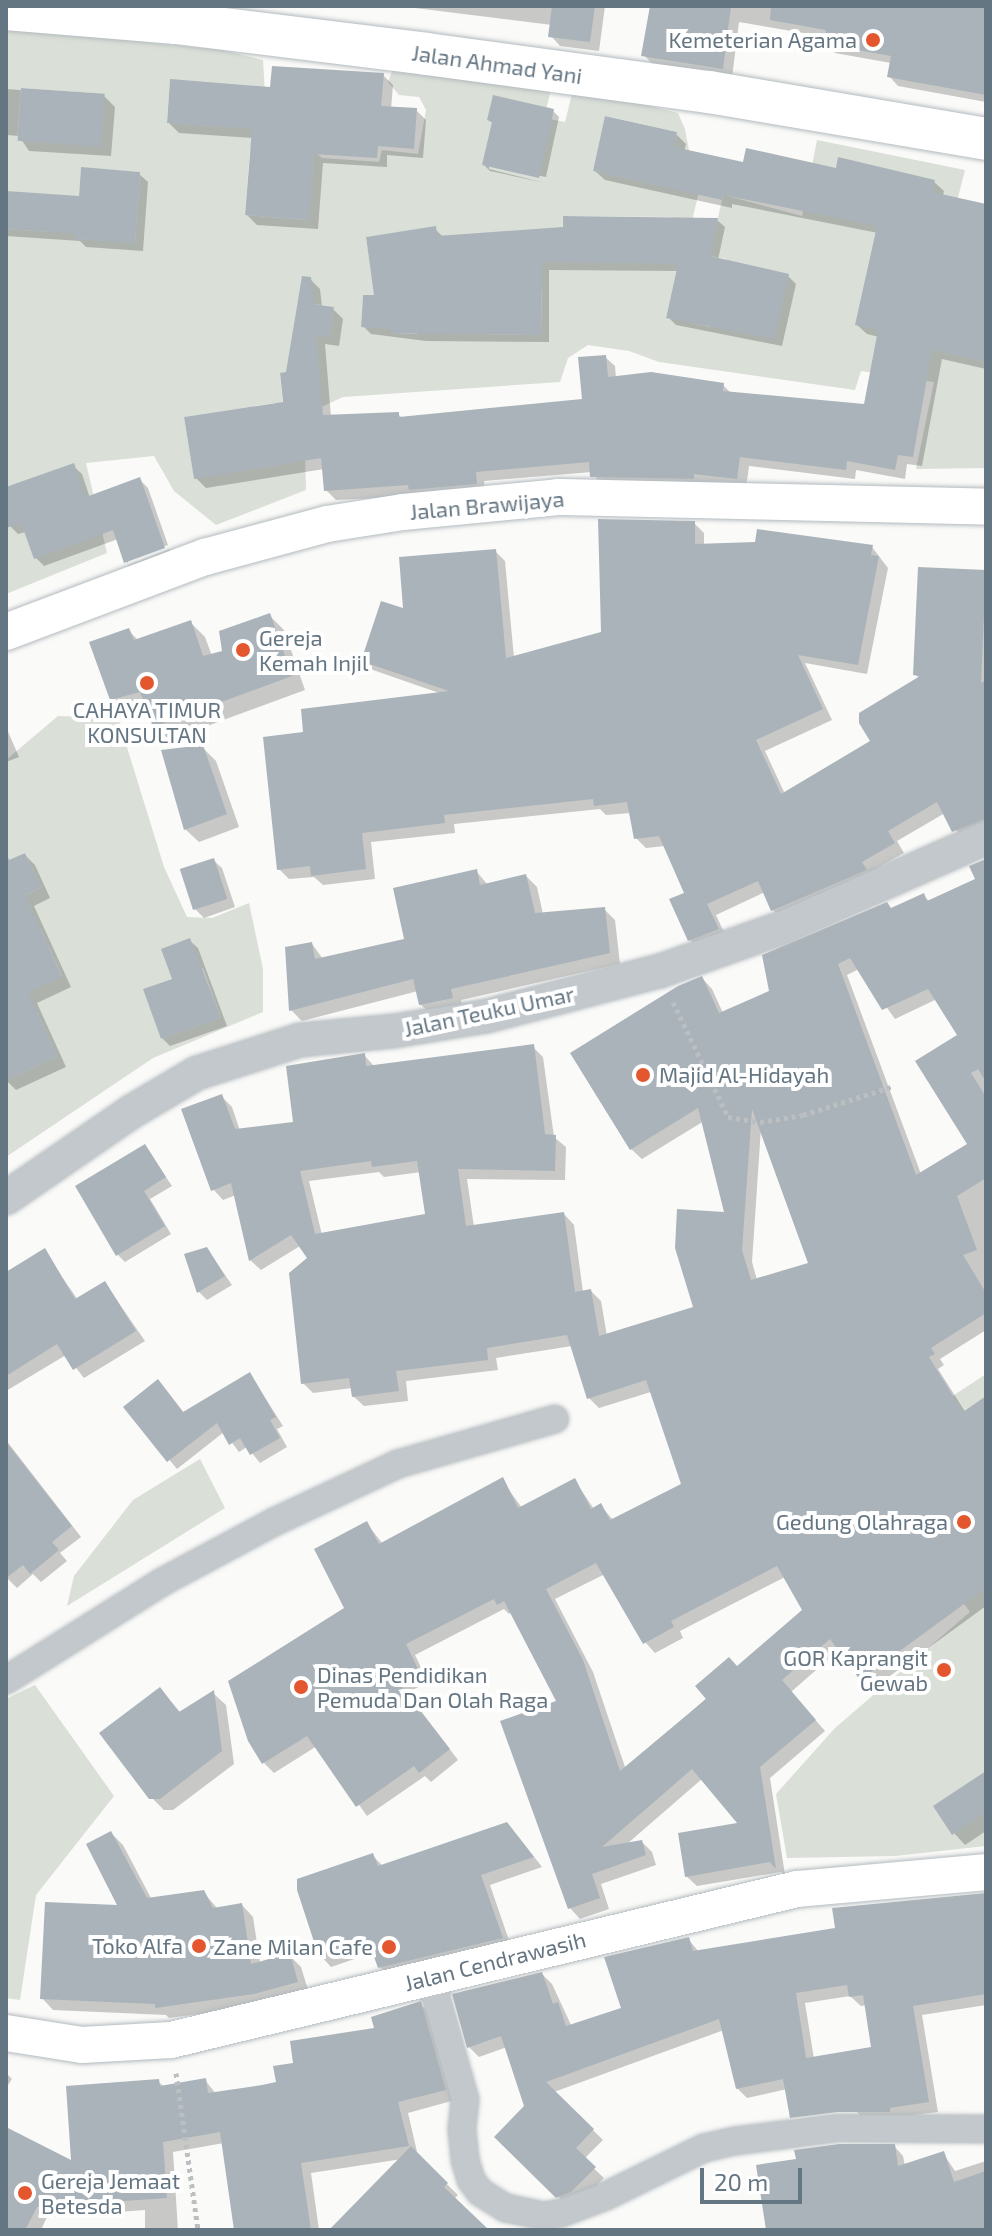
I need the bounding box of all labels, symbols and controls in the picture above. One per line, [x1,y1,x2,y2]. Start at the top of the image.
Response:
place label: Kemeterian Agama [668,27,857,53]
marker: Kemeterian Agama [864,31,882,49]
street label: Jalan Ahmad Yani [410,39,584,89]
street label: Jalan Brawijaya [409,485,565,525]
place label: Gereja Kemah Injil [259,624,369,676]
marker: Gereja Kemah Injil [234,641,252,659]
marker: CAHAYA TIMUR KONSULTAN [138,674,156,692]
place label: CAHAYA TIMUR KONSULTAN [72,696,222,748]
street label: Jalan Teuku Umar [401,980,577,1042]
place label: Majid Al-Hidayah [659,1062,830,1088]
marker: Majid Al-Hidayah [634,1066,652,1084]
place label: Gedung Olahraga [776,1509,948,1535]
marker: Gedung Olahraga [955,1513,973,1531]
place label: GOR Kaprangit Gewab [783,1644,928,1696]
place label: Dinas Pendidikan Pemuda Dan Olah Raga [317,1661,548,1712]
marker: GOR Kaprangit Gewab [935,1661,953,1679]
marker: Dinas Pendidikan Pemuda Dan Olah Raga [292,1678,310,1696]
street label: Jalan Cendrawasih [402,1926,588,1996]
place label: Toko Alfa [91,1933,183,1959]
place label: Zane Milan Cafe [213,1934,373,1960]
marker: Toko Alfa [190,1937,208,1955]
marker: Zane Milan Cafe [380,1938,398,1956]
scale bar [704,2152,806,2202]
place label: Gereja Jemaat Betesda [41,2167,181,2218]
text: 20 m [714,2167,768,2196]
marker: Gereja Jemaat Betesda [16,2184,34,2202]

